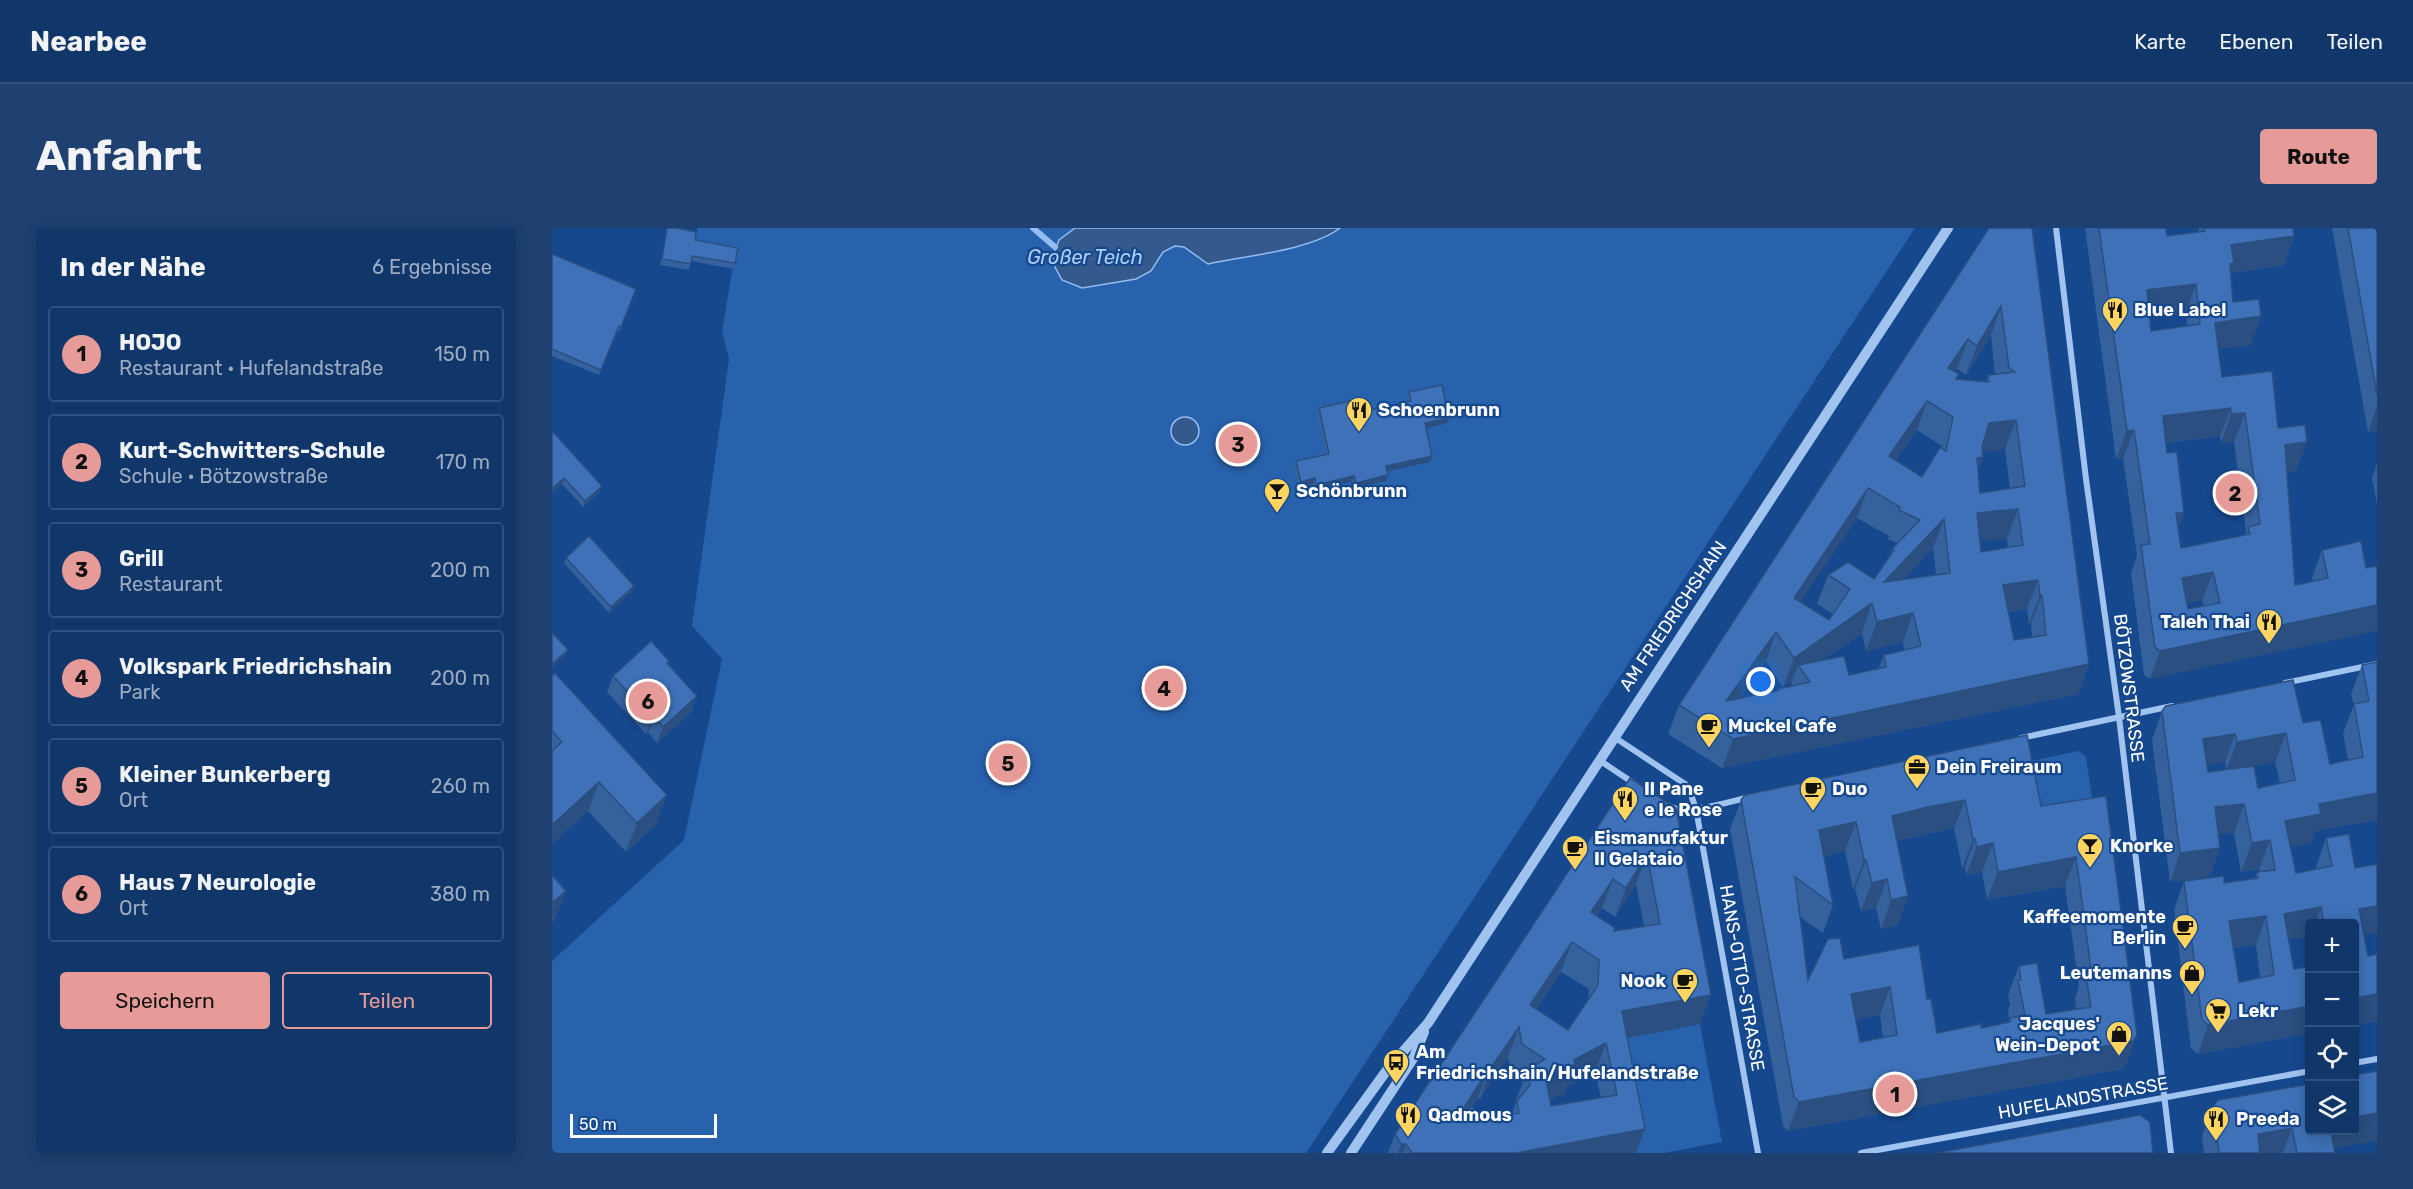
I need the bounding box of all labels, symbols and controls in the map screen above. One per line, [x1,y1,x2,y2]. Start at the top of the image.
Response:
text: Nearbee [30,25,147,58]
text: Karte [2134,29,2186,54]
text: Ebenen [2219,29,2293,54]
text: Teilen [2326,29,2383,54]
button: Route [2260,129,2377,184]
text: Anfahrt [36,131,202,181]
water label: Großer Teich [1027,245,1143,269]
text: In der Nähe [60,252,206,283]
text: 6 Ergebnisse [372,255,492,279]
restaurant icon: Blue Label [2100,295,2130,333]
place label: Blue Label [2134,299,2226,321]
text: HOJO [119,329,181,356]
text: 1 [77,342,86,366]
text: 150 m [434,342,490,366]
text: Restaurant · Hufelandstraße [119,356,383,380]
restaurant icon: Schoenbrunn [1344,395,1374,433]
place label: Schoenbrunn [1378,399,1500,421]
pin: 3 [1218,422,1258,466]
text: Kurt-Schwitters-Schule [119,437,385,464]
text: 2 [75,450,88,474]
text: 170 m [436,450,490,474]
text: Schule · Bötzowstraße [119,464,328,488]
pin: 2 [2216,470,2254,516]
bar icon: Schönbrunn [1262,476,1292,514]
place label: Schönbrunn [1296,480,1407,502]
street label: AM FRIEDRICHSHAIN [1615,537,1731,695]
text: Grill [119,545,164,572]
text: 3 [75,558,88,582]
text: 200 m [430,558,490,582]
text: Restaurant [119,572,223,596]
restaurant icon: Taleh Thai [2254,607,2284,645]
place label: Taleh Thai [2160,611,2250,633]
street label: BÖTZOWSTRASSE [2109,612,2149,764]
text: Volkspark Friedrichshain [119,653,392,680]
text: 4 [75,666,88,690]
text: 200 m [430,666,490,690]
pin: 4 [1144,666,1184,710]
your location [1746,667,1775,696]
pin: 6 [628,678,668,724]
text: Park [119,680,161,704]
cafe icon: Muckel Cafe [1694,711,1724,749]
place label: Muckel Cafe [1728,715,1837,737]
pin: 5 [988,740,1028,786]
office icon: Dein Freiraum [1902,752,1932,790]
place label: Dein Freiraum [1936,756,2062,778]
text: Kleiner Bunkerberg [119,761,331,788]
text: 5 [75,774,88,798]
text: 260 m [431,774,490,798]
cafe icon: Duo [1798,774,1828,812]
place label: Il Pane e le Rose [1644,778,1722,821]
place label: Duo [1832,778,1867,800]
restaurant icon: Il Pane e le Rose [1610,784,1640,822]
text: Ort [119,788,148,812]
place label: Eismanufaktur Il Gelataio [1594,827,1728,870]
bar icon: Knorke [2075,831,2105,869]
cafe icon: Eismanufaktur Il Gelataio [1560,833,1590,871]
place label: Knorke [2110,835,2174,857]
text: Haus 7 Neurologie [119,869,316,896]
text: 6 [75,882,88,906]
text: 380 m [430,882,490,906]
street label: HANS-OTTO-STRASSE [1715,883,1769,1073]
text: Ort [119,896,148,920]
place label: Kaffeemomente Berlin [2023,906,2166,949]
cafe icon: Kaffeemomente Berlin [2170,912,2200,950]
map controls [2305,919,2359,1135]
button: + [2305,919,2359,973]
shop icon: Leutemanns [2177,958,2207,996]
place label: Leutemanns [2060,962,2172,984]
cafe icon: Nook [1670,966,1700,1004]
place label: Nook [1621,970,1666,992]
button: Speichern [60,972,270,1029]
button: Teilen [282,972,492,1029]
button: − [2305,973,2359,1027]
supermarket icon: Lekr [2203,996,2233,1034]
place label: Lekr [2238,1000,2278,1022]
place label: Jacques' Wein-Depot [1995,1013,2100,1056]
shop icon: Jacques' Wein-Depot [2104,1019,2134,1057]
button: locate [2305,1027,2359,1081]
place label: Am Friedrichshain/Hufelandstraße [1416,1041,1699,1084]
bus stop icon: Am Friedrichshain/Hufelandstraße [1381,1047,1411,1085]
pin: 1 [1876,1072,1914,1116]
street label: HUFELANDSTRASSE [1996,1072,2170,1124]
button: layers [2305,1081,2359,1135]
restaurant icon: Qadmous [1393,1100,1423,1138]
place label: Qadmous [1428,1104,1512,1126]
restaurant icon: Preeda [2201,1104,2231,1142]
place label: Preeda [2236,1108,2300,1130]
scale bar [570,1111,717,1138]
text: 50 m [579,1115,617,1134]

